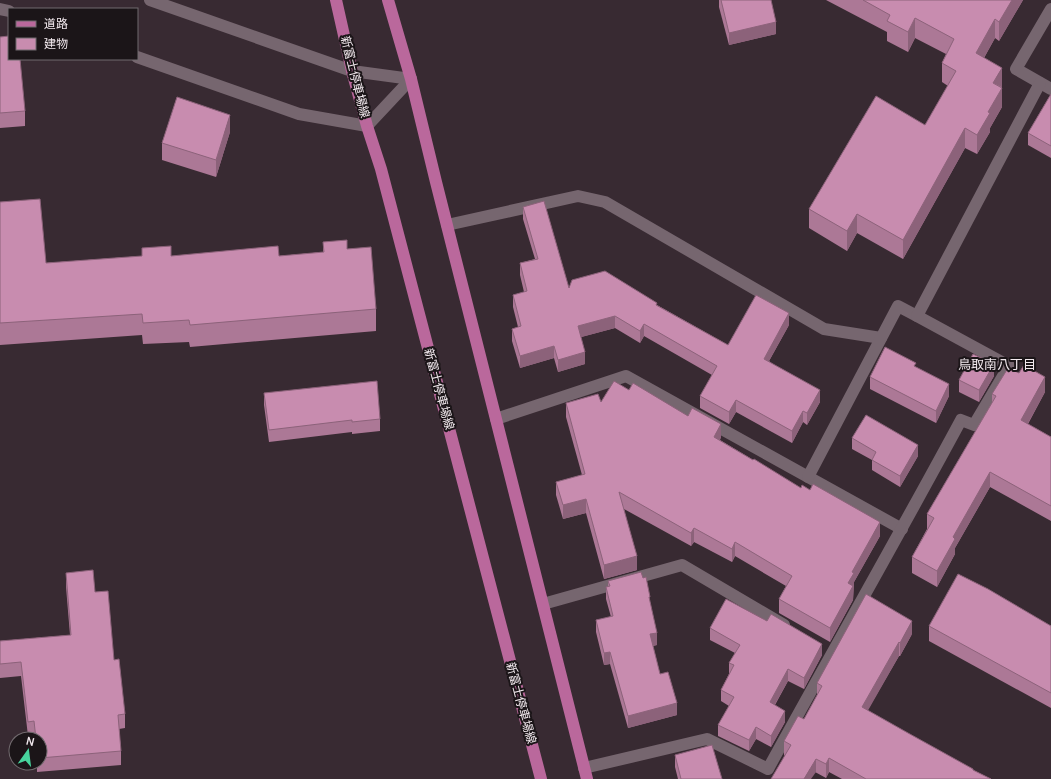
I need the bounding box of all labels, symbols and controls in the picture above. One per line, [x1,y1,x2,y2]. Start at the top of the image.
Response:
legend [8,8,138,60]
text: 道路 [44,15,68,32]
street label: 新富士停車場線 [337,34,374,120]
text: 建物 [44,35,68,52]
street label: 新富士停車場線 [420,346,459,432]
district label: 鳥取南八丁目 [958,355,1036,373]
street label: 新富士停車場線 [502,660,541,746]
north arrow [8,731,48,771]
text: N [25,733,36,749]

